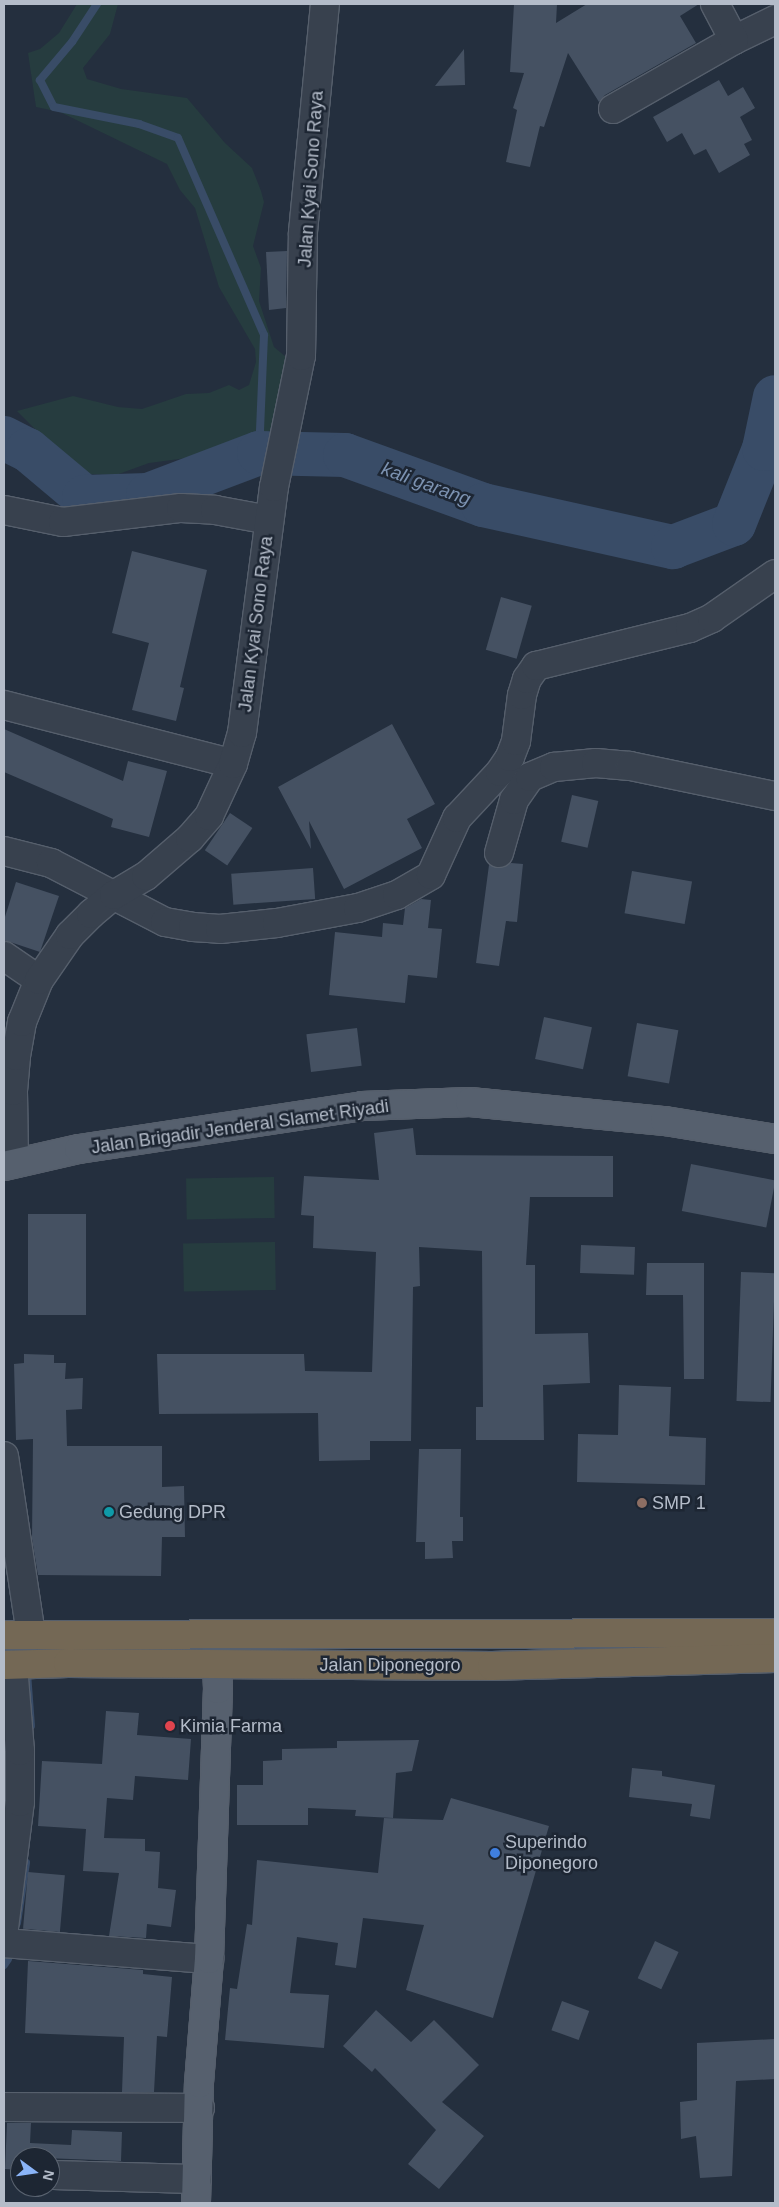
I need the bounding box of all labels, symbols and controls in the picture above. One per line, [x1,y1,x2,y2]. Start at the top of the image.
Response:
street label: Jalan Kyai Sono Raya [294,90,328,268]
water label: kali garang [378,457,474,511]
street label: Jalan Kyai Sono Raya [234,535,278,713]
street label: Jalan Brigadir Jenderal Slamet Riyadi [90,1095,390,1159]
place label: SMP 1 [652,1492,706,1514]
marker: SMP 1 [636,1497,648,1509]
place label: Gedung DPR [119,1501,226,1523]
marker: Gedung DPR [103,1506,115,1518]
street label: Jalan Diponegoro [319,1654,461,1676]
place label: Kimia Farma [180,1715,282,1737]
marker: Kimia Farma [164,1720,176,1732]
place label: Superindo Diponegoro [505,1832,598,1875]
marker: Superindo Diponegoro [489,1847,501,1859]
north arrow [10,2147,60,2197]
text: N [40,2169,58,2182]

